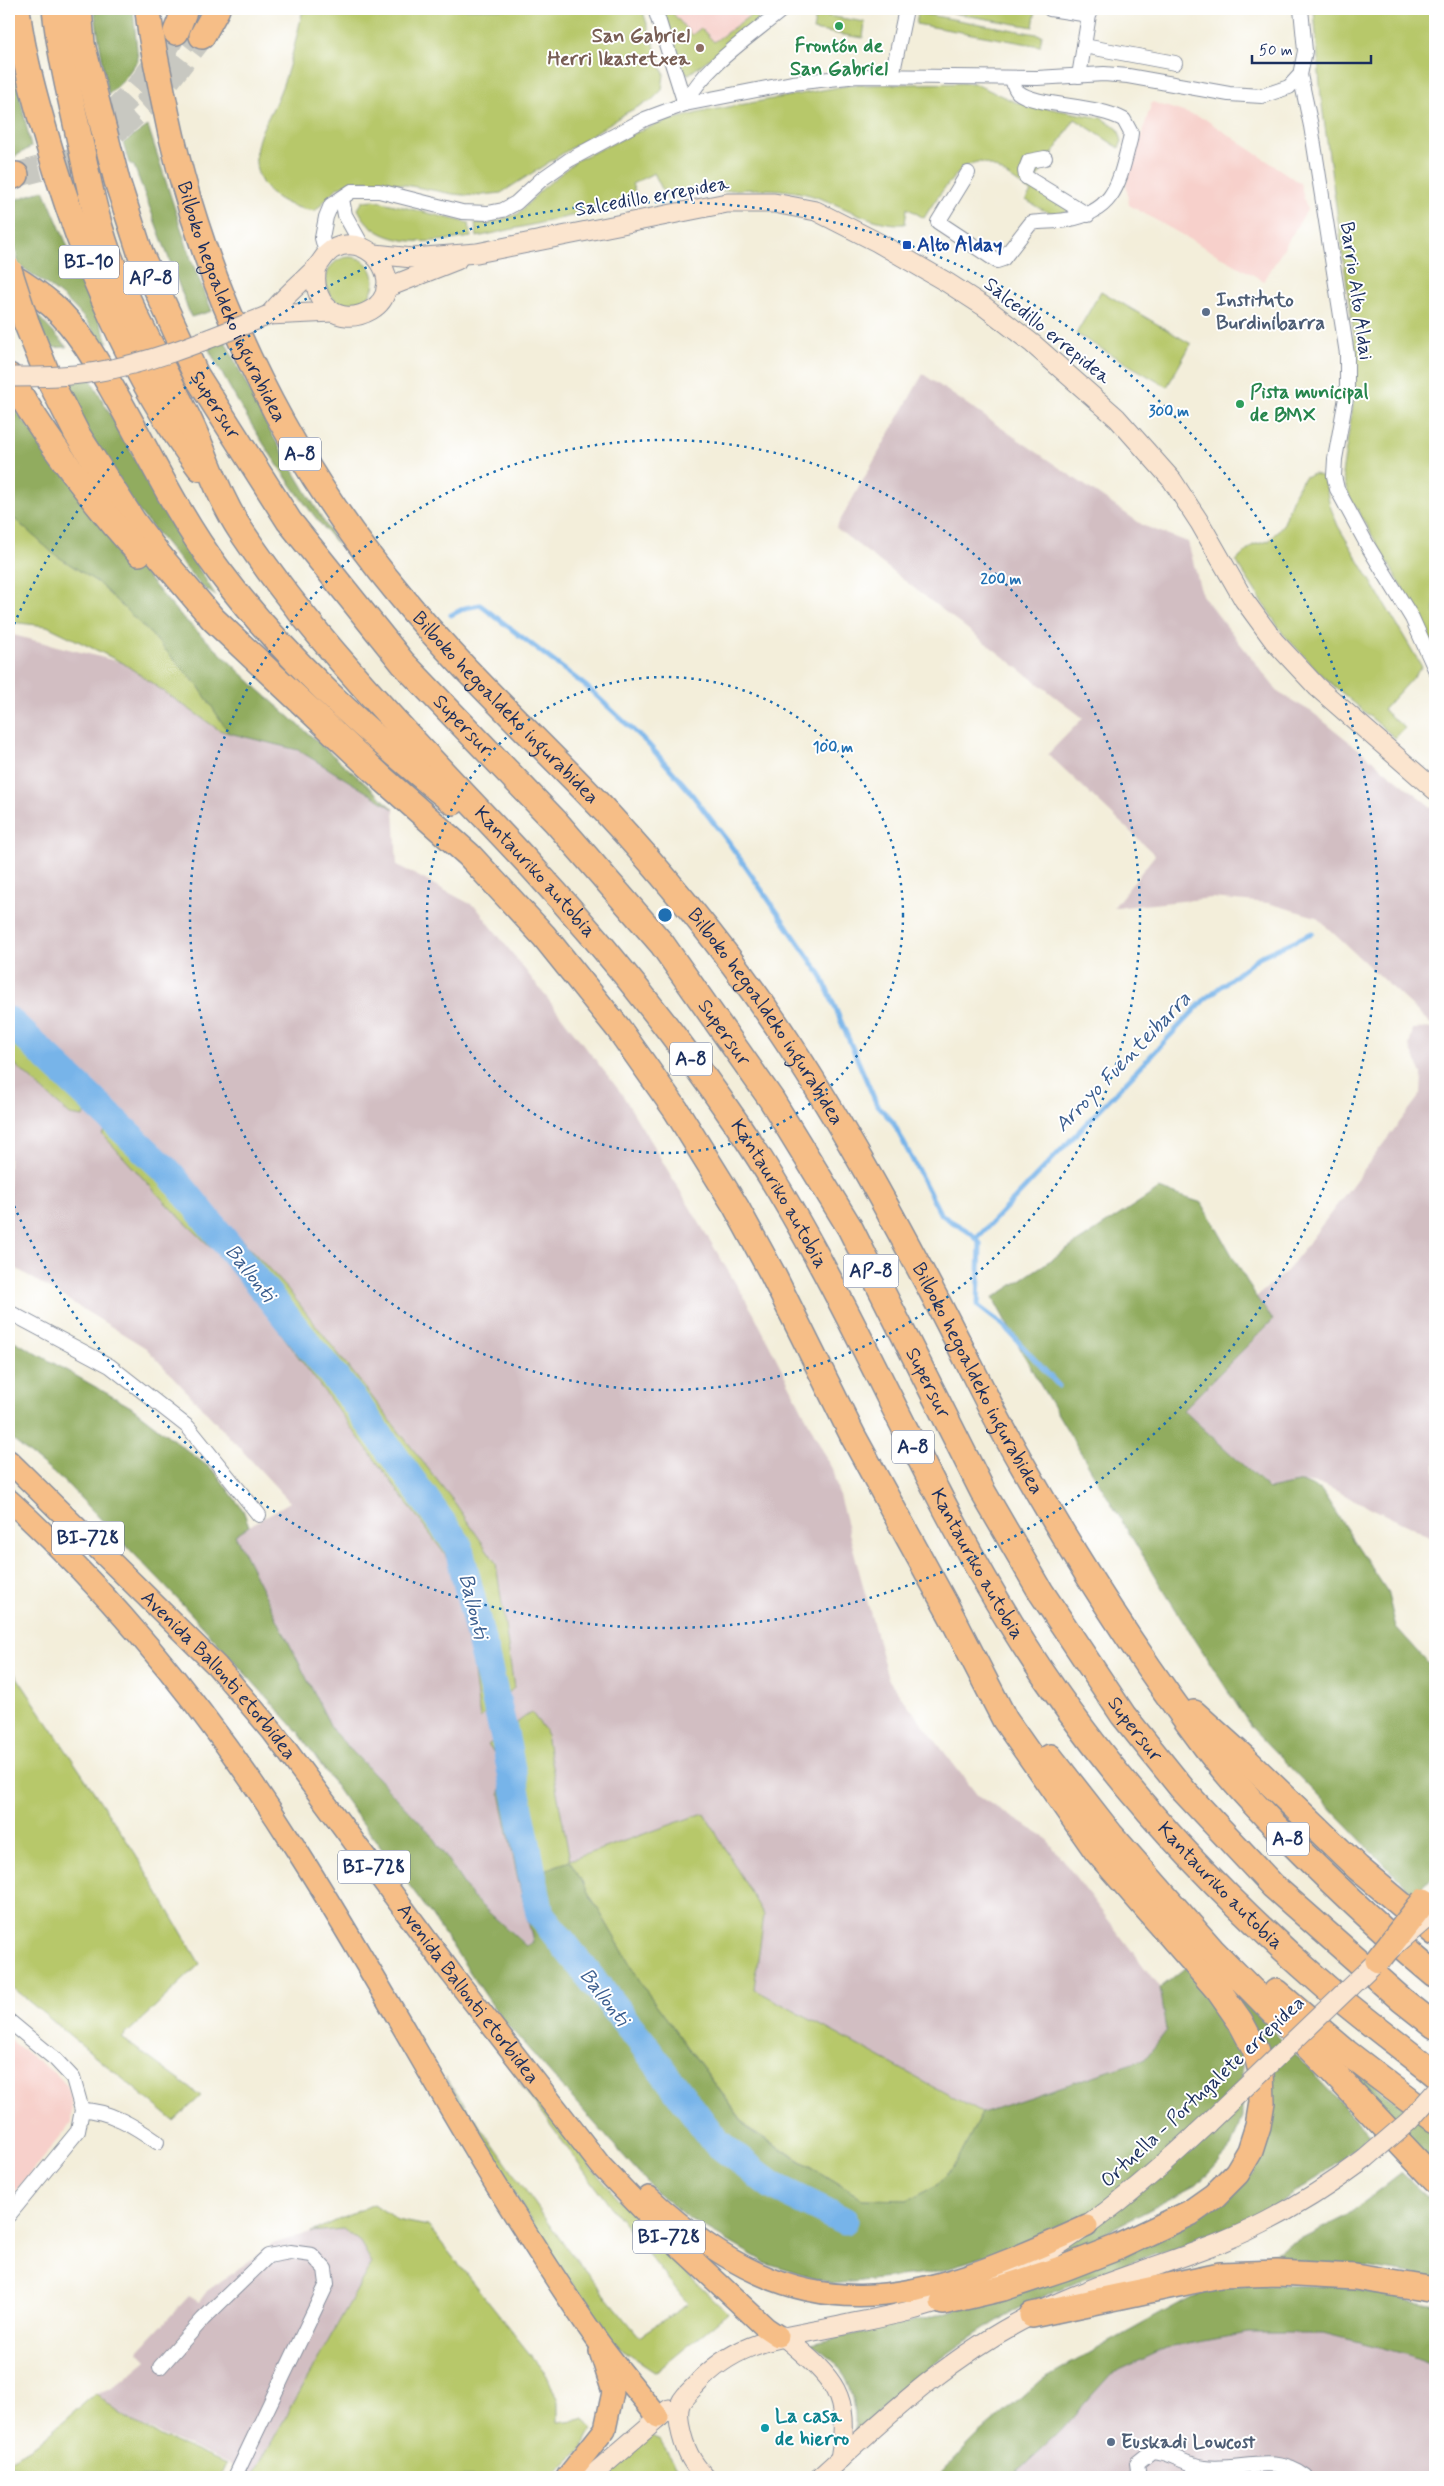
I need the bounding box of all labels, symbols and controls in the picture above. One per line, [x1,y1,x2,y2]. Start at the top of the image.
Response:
marker: Frontón de San Gabriel [833,20,845,32]
place label: San Gabriel Herri Ikastetxea [547,23,691,73]
scale bar [1252,32,1370,64]
place label: Frontón de San Gabriel [790,33,888,83]
text: 50 m [1259,41,1293,61]
marker: San Gabriel Herri Ikastetxea [694,42,706,54]
street label: Salcedillo errepidea [573,170,732,224]
street label: Bilboko hegoaldeko ingurabidea [170,178,293,427]
street label: Barrio Alto Aldai [1333,220,1379,362]
place label: Alto Alday [917,232,1003,259]
marker: Alto Alday [901,239,913,251]
road number: BI-10 [59,246,119,278]
road number: AP-8 [124,262,178,294]
street label: Salcedillo errepidea [978,271,1117,391]
place label: Instituto Burdinibarra [1216,287,1325,337]
marker: Instituto Burdinibarra [1200,306,1212,318]
street label: Supersur [183,366,247,445]
place label: Pista municipal de BMX [1250,379,1368,429]
marker: Pista municipal de BMX [1234,398,1246,410]
text: 300 m [1149,402,1189,422]
road number: A-8 [279,438,321,470]
text: 200 m [981,570,1022,590]
street label: Bilboko hegoaldeko ingurabidea [406,605,605,810]
street label: Supersur [427,689,500,763]
text: 100 m [813,738,853,758]
street label: Kantauriko autobia [468,800,602,943]
street label: Bilboko hegoaldeko ingurabidea [681,902,850,1130]
centre of rings [656,906,674,924]
water label: Arroyo Fuenteibarra [1049,986,1197,1138]
street label: Supersur [691,994,758,1072]
road number: A-8 [670,1042,712,1076]
street label: Kantauriko autobia [724,1114,834,1273]
water label: Ballonti [218,1239,283,1309]
road number: AP-8 [844,1254,898,1288]
street label: Bilboko hegoaldeko ingurabidea [905,1258,1050,1500]
street label: Supersur [899,1343,958,1424]
road number: A-8 [892,1430,934,1464]
street label: Kantauriko autobia [924,1484,1031,1645]
road number: BI-728 [52,1522,124,1555]
water label: Ballonti [451,1571,495,1644]
street label: Avenida Ballonti etorbidea [135,1585,303,1765]
street label: Supersur [1101,1691,1169,1768]
street label: Kantauriko autobia [1151,1816,1289,1956]
road number: A-8 [1267,1822,1309,1856]
road number: BI-728 [338,1850,410,1884]
street label: Avenida Ballonti etorbidea [391,1898,546,2089]
water label: Ballonti [573,1962,637,2034]
street label: Ortuella - Portugalete errepidea [1095,1990,1311,2194]
road number: BI-728 [633,2220,705,2254]
place label: La casa de hierro [775,2403,849,2453]
marker: La casa de hierro [759,2422,771,2434]
place label: Euskadi Lowcost [1121,2429,1256,2456]
marker: Euskadi Lowcost [1105,2436,1117,2448]

